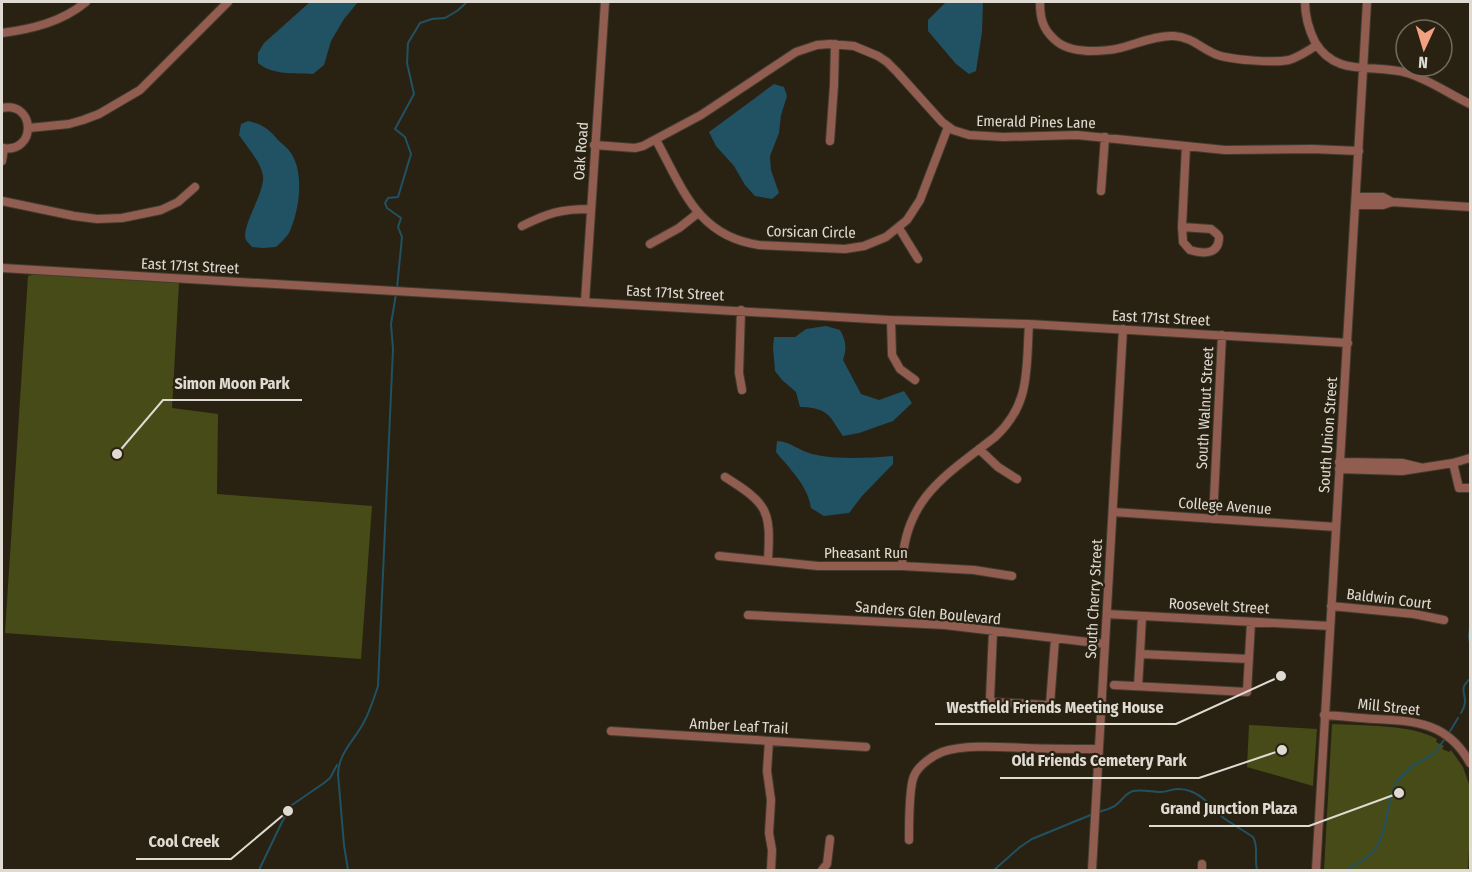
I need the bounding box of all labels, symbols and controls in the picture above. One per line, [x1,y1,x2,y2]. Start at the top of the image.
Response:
north arrow [1394,18,1454,78]
text: N [1418,53,1428,72]
street label: Emerald Pines Lane [976,112,1096,132]
street label: Oak Road [570,121,592,181]
street label: Corsican Circle [766,222,856,242]
street label: East 171st Street [140,254,240,278]
street label: East 171st Street [625,281,725,305]
street label: East 171st Street [1111,306,1211,330]
street label: South Walnut Street [1193,346,1217,470]
callout: Simon Moon Park [163,366,302,400]
text: Simon Moon Park [174,374,290,393]
street label: South Union Street [1315,376,1341,494]
street label: College Avenue [1178,494,1272,518]
street label: South Cherry Street [1082,539,1106,659]
street label: Pheasant Run [824,544,908,562]
street label: Baldwin Court [1345,585,1433,613]
street label: Roosevelt Street [1168,594,1270,618]
street label: Sanders Glen Boulevard [854,598,1002,628]
callout: Westfield Friends Meeting House [935,690,1176,724]
street label: Mill Street [1357,695,1421,719]
text: Westfield Friends Meeting House [947,698,1164,717]
street label: Amber Leaf Trail [689,714,789,738]
callout: Old Friends Cemetery Park [1000,744,1199,778]
text: Old Friends Cemetery Park [1011,751,1187,770]
callout: Grand Junction Plaza [1149,792,1309,826]
text: Grand Junction Plaza [1161,799,1297,818]
callout: Cool Creek [136,825,231,859]
text: Cool Creek [149,832,220,851]

